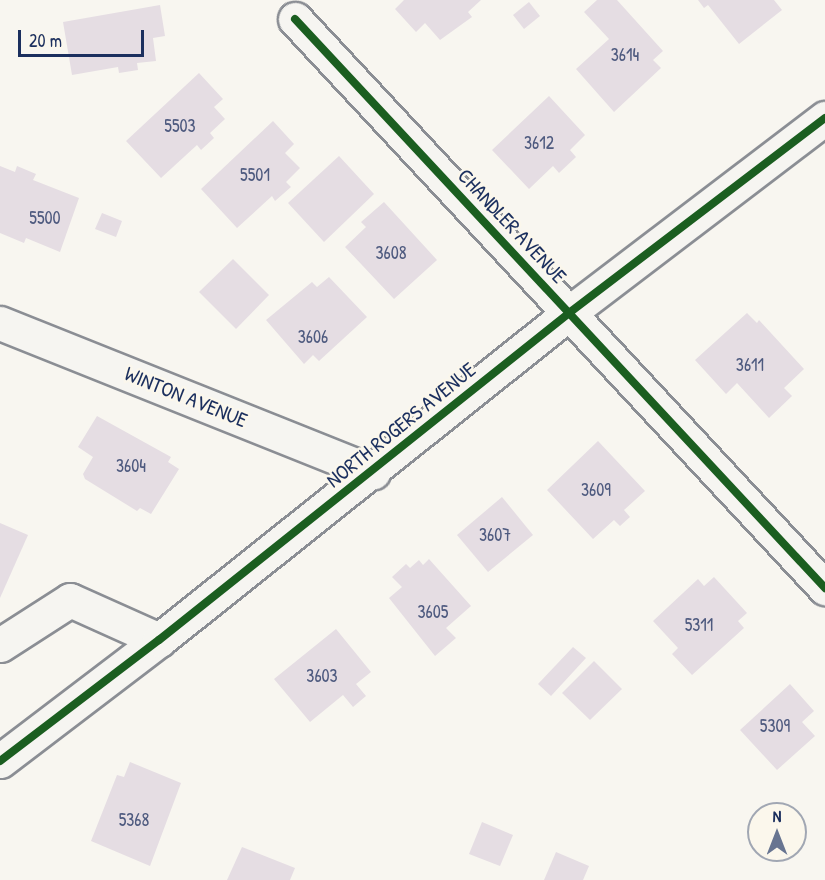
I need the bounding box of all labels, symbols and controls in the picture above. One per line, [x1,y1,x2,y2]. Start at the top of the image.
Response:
scale bar [21,18,147,56]
text: 20 m [29,28,62,53]
house number: 3614 [611,44,639,66]
house number: 5503 [164,115,196,137]
house number: 3612 [524,132,554,154]
street label: CHANDLER AVENUE [452,163,572,289]
house number: 5501 [240,164,270,186]
house number: 5500 [29,207,61,229]
house number: 3608 [375,242,407,264]
house number: 3606 [298,326,328,348]
house number: 3611 [736,354,764,376]
street label: NORTH ROGERS AVENUE [321,357,481,493]
street label: WINTON AVENUE [121,361,251,433]
house number: 3604 [116,455,146,477]
house number: 3609 [581,479,611,501]
house number: 3607 [479,524,511,546]
house number: 3605 [418,601,448,623]
house number: 5311 [685,614,713,636]
house number: 3603 [306,665,338,687]
house number: 5309 [760,715,790,737]
north arrow [747,802,807,862]
text: N [773,805,781,827]
house number: 5368 [119,809,149,831]

